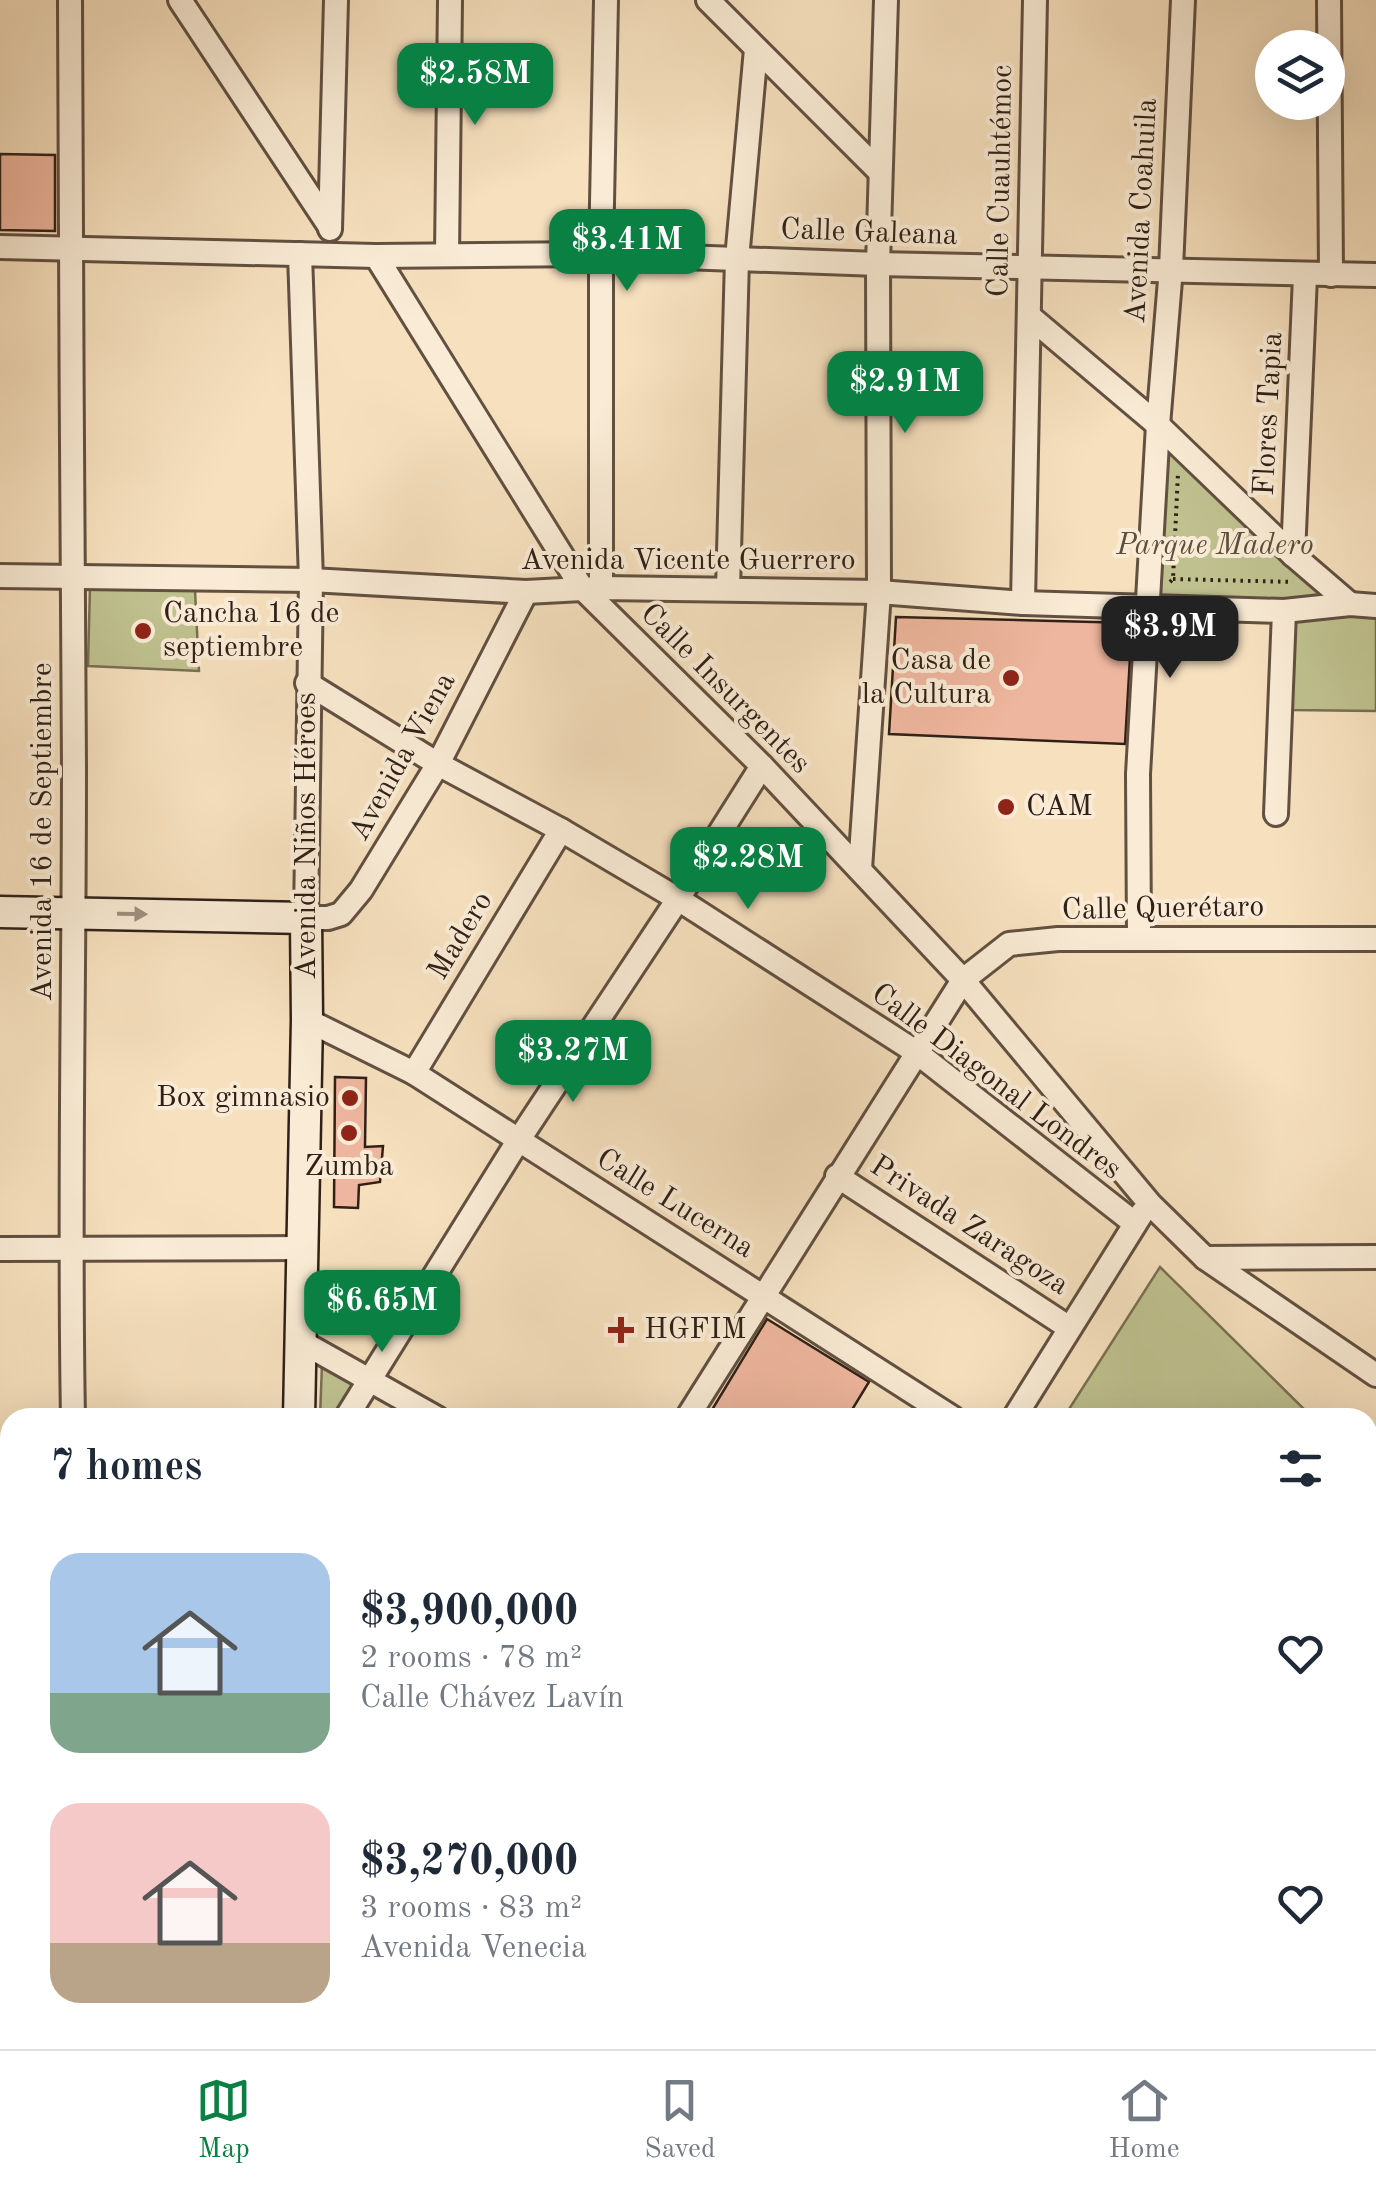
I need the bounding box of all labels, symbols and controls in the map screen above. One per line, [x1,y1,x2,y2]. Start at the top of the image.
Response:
map controls [1255,30,1345,120]
button: layers [1255,30,1345,120]
pin: $2.58M [394,43,556,128]
text: $2.58M [419,59,531,91]
street label: Calle Cuauhtémoc [984,64,1018,298]
street label: Avenida Coahuila [1121,97,1163,324]
pin: $3.41M [546,209,708,294]
street label: Calle Galeana [780,215,958,251]
text: $3.41M [571,225,683,257]
street label: Flores Tapia [1250,331,1288,497]
pin: $2.91M [824,351,986,436]
text: $2.91M [849,367,961,399]
park label: Parque Madero [1115,531,1314,561]
street label: Avenida Vicente Guerrero [520,546,856,576]
pin: $3.9M [1100,596,1240,681]
street label: Calle Insurgentes [634,598,816,780]
place label: Cancha 16 de septiembre [163,599,339,663]
text: $3.9M [1123,612,1217,644]
marker: Cancha 16 de septiembre [132,620,154,642]
place label: Casa de la Cultura [862,646,991,710]
street label: Avenida 16 de Septiembre [28,662,58,1002]
marker: Casa de la Cultura [1000,667,1022,689]
street label: Avenida Viena [345,668,462,846]
street label: Avenida Niños Héroes [292,692,322,980]
place label: CAM [1026,792,1093,822]
marker: CAM [995,796,1017,818]
pin: $2.28M [667,827,829,912]
text: $2.28M [692,843,804,875]
street label: Madero [423,887,499,985]
street label: Calle Querétaro [1061,892,1265,926]
one-way arrow [117,906,149,922]
street label: Calle Diagonal Londres [865,978,1127,1186]
pin: $3.27M [492,1020,654,1105]
text: $3.27M [517,1036,629,1068]
place label: Box gimnasio [156,1083,330,1113]
marker: Box gimnasio [339,1087,361,1109]
marker: Zumba [338,1122,360,1144]
street label: Calle Lucerna [591,1144,759,1264]
street label: Privada Zaragoza [864,1151,1074,1301]
place label: Zumba [304,1152,394,1182]
pin: $6.65M [301,1270,463,1355]
text: $6.65M [326,1286,438,1318]
place label: HGFIM [644,1315,746,1345]
marker: HGFIM [608,1317,634,1343]
icon: filters [1273,1441,1328,1496]
text: 7 homes [50,1447,202,1489]
text: $3,900,000 [360,1592,578,1634]
icon: home [130,1593,250,1713]
icon: heart [1273,1626,1328,1681]
text: 2 rooms · 78 m² [360,1643,582,1675]
text: Calle Chávez Lavín [360,1683,624,1715]
text: $3,270,000 [360,1842,578,1884]
icon: home [130,1843,250,1963]
icon: heart [1273,1876,1328,1931]
text: 3 rooms · 83 m² [360,1893,582,1925]
text: Avenida Venecia [360,1933,587,1965]
tab: Map [196,2073,251,2168]
tab: Saved [644,2073,716,2168]
tab: Home [1108,2073,1180,2168]

